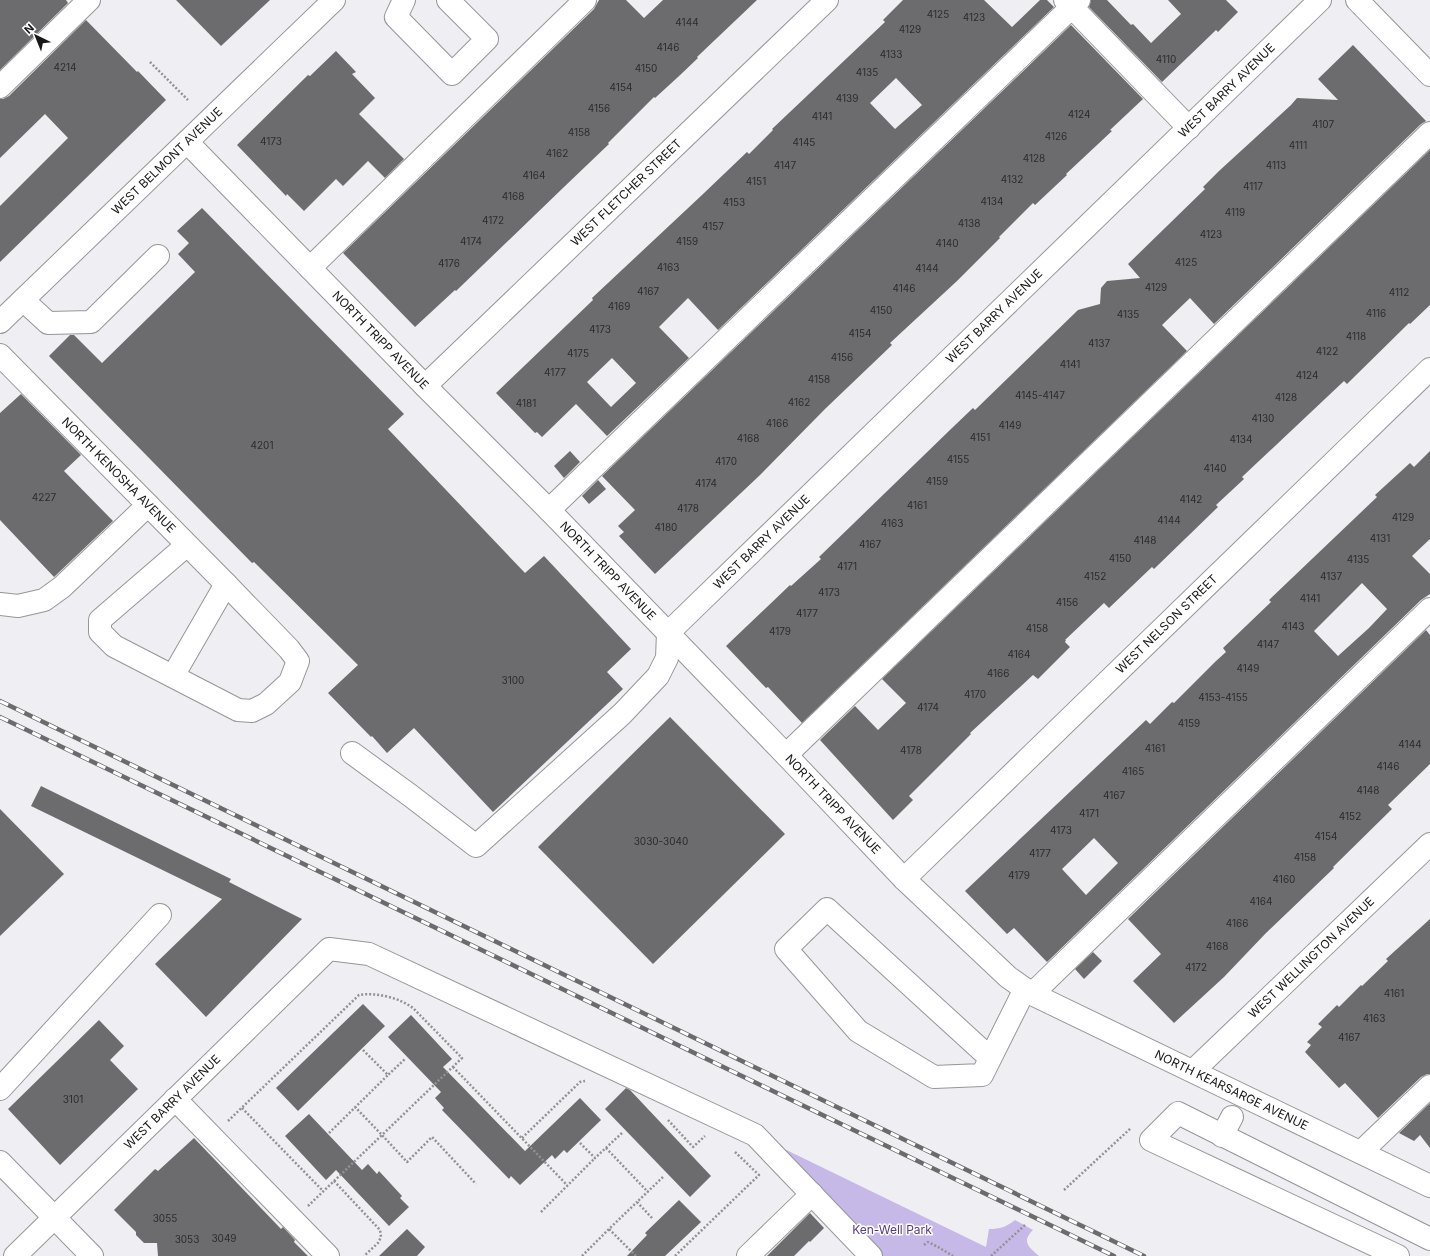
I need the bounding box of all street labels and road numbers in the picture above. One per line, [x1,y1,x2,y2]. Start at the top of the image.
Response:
street label: WEST BARRY AVENUE [1175,40,1278,141]
street label: WEST BELMONT AVENUE [108,104,225,217]
street label: WEST FLETCHER STREET [567,136,685,249]
street label: WEST BARRY AVENUE [942,266,1045,366]
street label: NORTH TRIPP AVENUE [329,288,432,392]
street label: NORTH KENOSHA AVENUE [59,414,179,536]
street label: WEST BARRY AVENUE [710,491,813,592]
street label: NORTH TRIPP AVENUE [557,518,659,623]
street label: WEST NELSON STREET [1113,571,1221,676]
street label: NORTH TRIPP AVENUE [782,751,884,857]
street label: WEST WELLINGTON AVENUE [1245,893,1377,1021]
street label: NORTH KEARSARGE AVENUE [1152,1046,1311,1133]
street label: WEST BARRY AVENUE [121,1051,223,1152]

